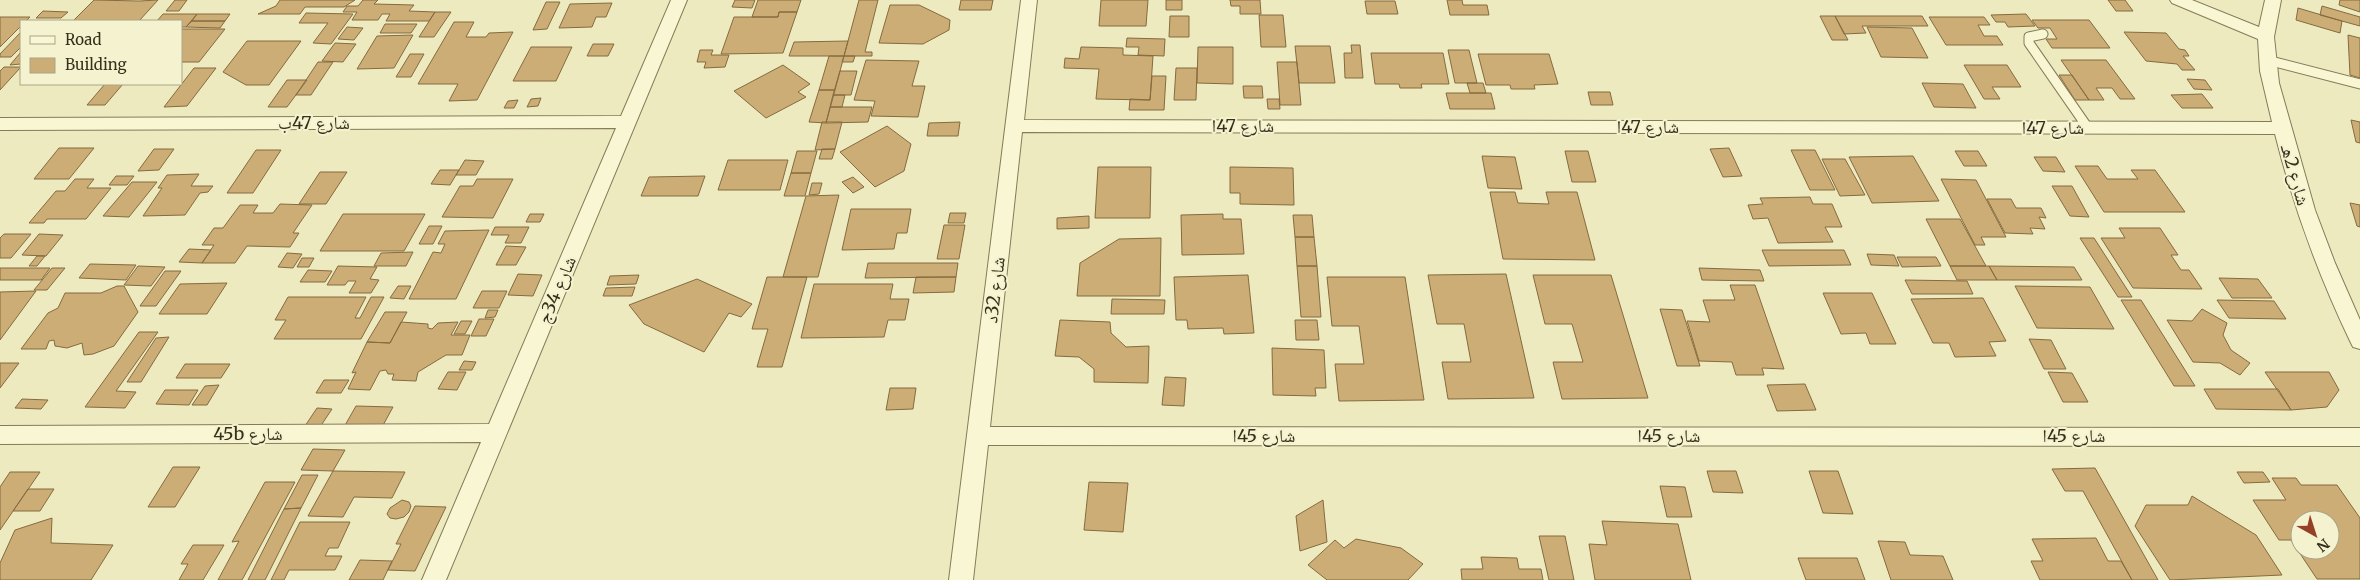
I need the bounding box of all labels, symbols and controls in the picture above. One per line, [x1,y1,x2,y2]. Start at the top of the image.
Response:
legend [20,20,182,85]
text: Road [65,30,101,49]
text: Building [65,55,127,74]
street label: شارع 47ب [278,111,350,134]
street label: شارع 47ا [1212,114,1274,137]
street label: شارع 47ا [1617,115,1679,138]
street label: شارع 47ا [2022,116,2084,139]
street label: شارع 2هـ [2276,141,2315,208]
street label: شارع 34ج [532,253,582,327]
street label: شارع 32د [979,256,1010,324]
street label: 45b شارع [213,422,283,445]
street label: شارع 45ا [1233,424,1295,447]
street label: شارع 45ا [1638,424,1700,447]
street label: شارع 45ا [2043,424,2105,447]
north arrow [2290,510,2340,560]
text: N [2313,535,2333,556]

